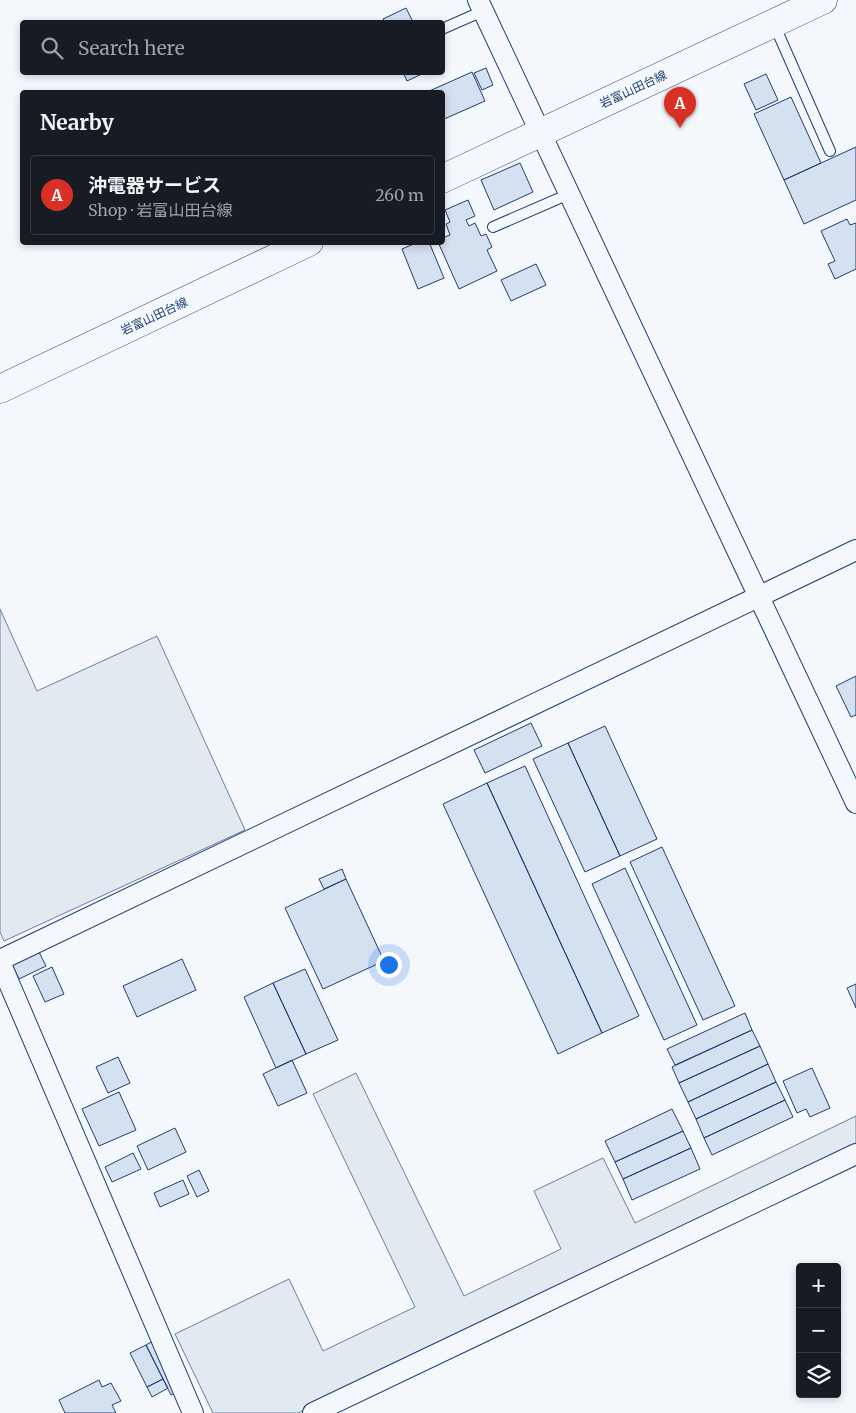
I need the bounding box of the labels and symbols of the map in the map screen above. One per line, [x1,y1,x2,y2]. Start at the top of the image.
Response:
street label: 岩富山田台線 [597,67,669,111]
pin: A [664,87,696,128]
street label: 岩富山田台線 [118,294,190,338]
your location [376,952,402,978]

